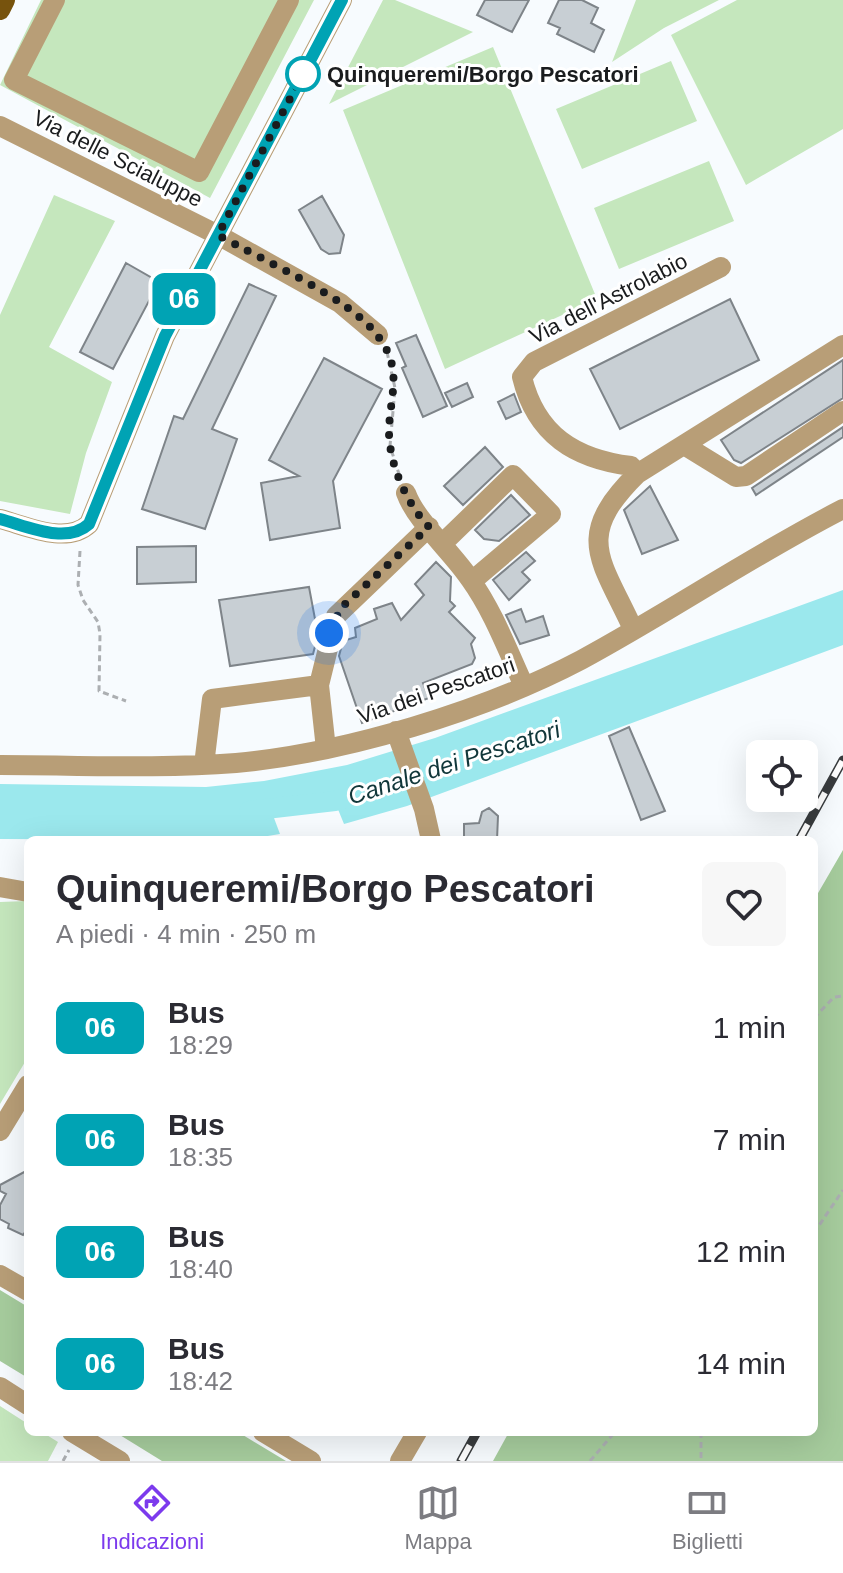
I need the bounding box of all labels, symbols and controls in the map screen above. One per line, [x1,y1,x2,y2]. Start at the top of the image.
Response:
marker: Quinqueremi/Borgo Pescatori [286,57,320,91]
place label: Quinqueremi/Borgo Pescatori [327,62,639,87]
street label: Via delle Scialuppe [29,105,207,212]
street label: Via dell'Astrolabio [525,248,691,349]
line badge: 06 [148,273,220,325]
text: 06 [168,283,200,314]
your location [309,613,349,653]
street label: Via dei Pescatori [354,652,518,729]
water label: Canale dei Pescatori [344,715,564,810]
map controls [746,740,818,812]
button: locate [746,740,818,812]
button: heart [702,862,786,946]
text: Quinqueremi/Borgo Pescatori [56,868,594,910]
text: A piedi · 4 min · 250 m [56,919,316,949]
text: Bus [168,996,225,1029]
text: 1 min [713,1011,786,1044]
text: 06 [84,1012,116,1043]
text: 18:29 [168,1030,233,1060]
text: Bus [168,1108,225,1141]
text: 7 min [713,1123,786,1156]
text: 06 [84,1124,116,1155]
text: 18:35 [168,1142,233,1172]
text: Bus [168,1220,225,1253]
text: 12 min [696,1235,786,1268]
text: 06 [84,1236,116,1267]
text: 18:40 [168,1254,233,1284]
text: Bus [168,1332,225,1365]
text: 14 min [696,1347,786,1380]
text: 06 [84,1348,116,1379]
text: 18:42 [168,1366,233,1396]
tab: Indicazioni [100,1481,204,1555]
tab: Mappa [404,1481,472,1555]
tab: Biglietti [672,1481,743,1555]

